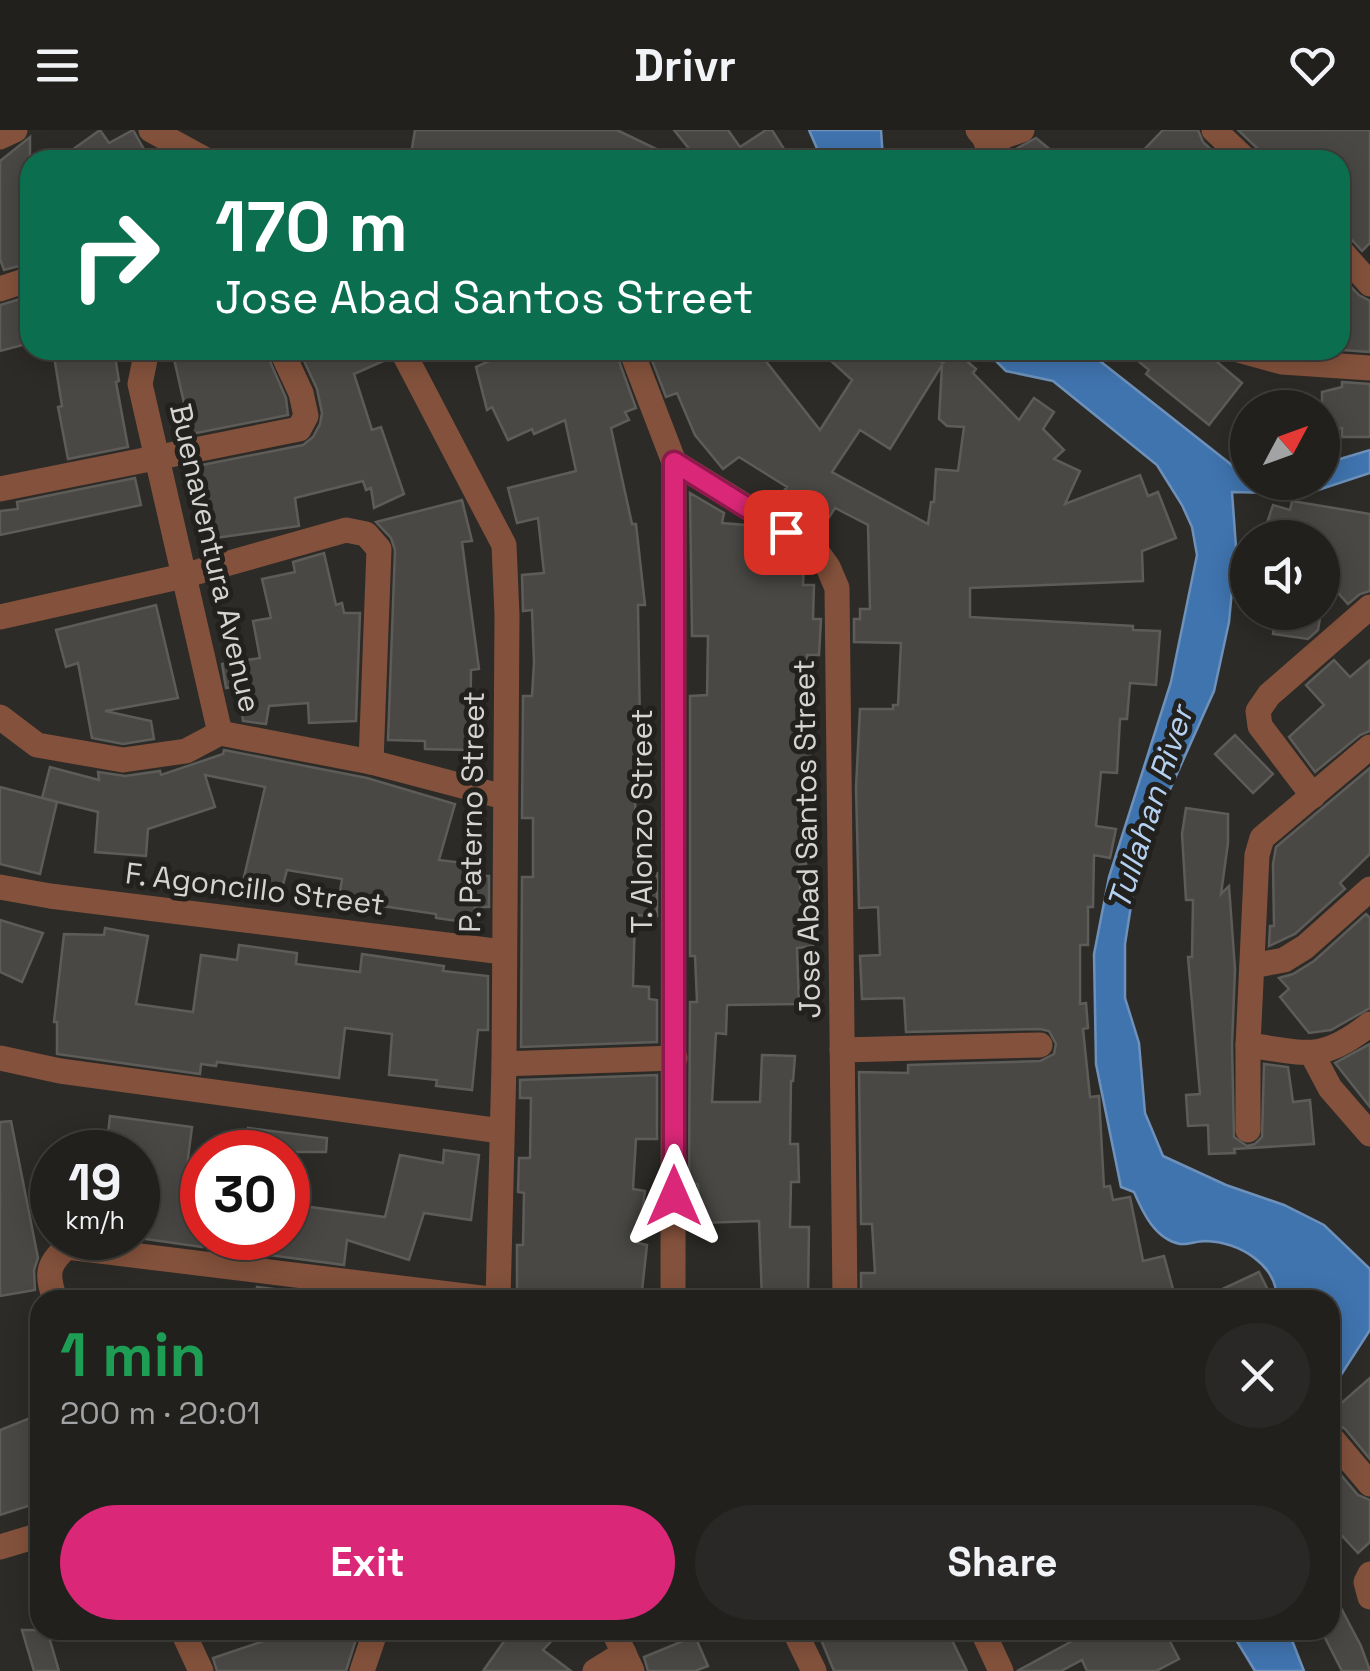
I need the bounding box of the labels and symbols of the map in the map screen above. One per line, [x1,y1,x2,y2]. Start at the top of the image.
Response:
north arrow [1230,390,1340,500]
street label: Buenaventura Avenue [161,400,270,716]
pin [744,490,829,575]
street label: Jose Abad Santos Street [784,659,829,1019]
street label: P. Paterno Street [450,691,493,933]
water label: Tullahan River [1098,698,1203,915]
street label: T. Alonzo Street [622,709,661,933]
street label: F. Agoncillo Street [123,853,387,924]
speed limit sign: 30 [180,1130,310,1260]
position arrow [622,1144,726,1248]

